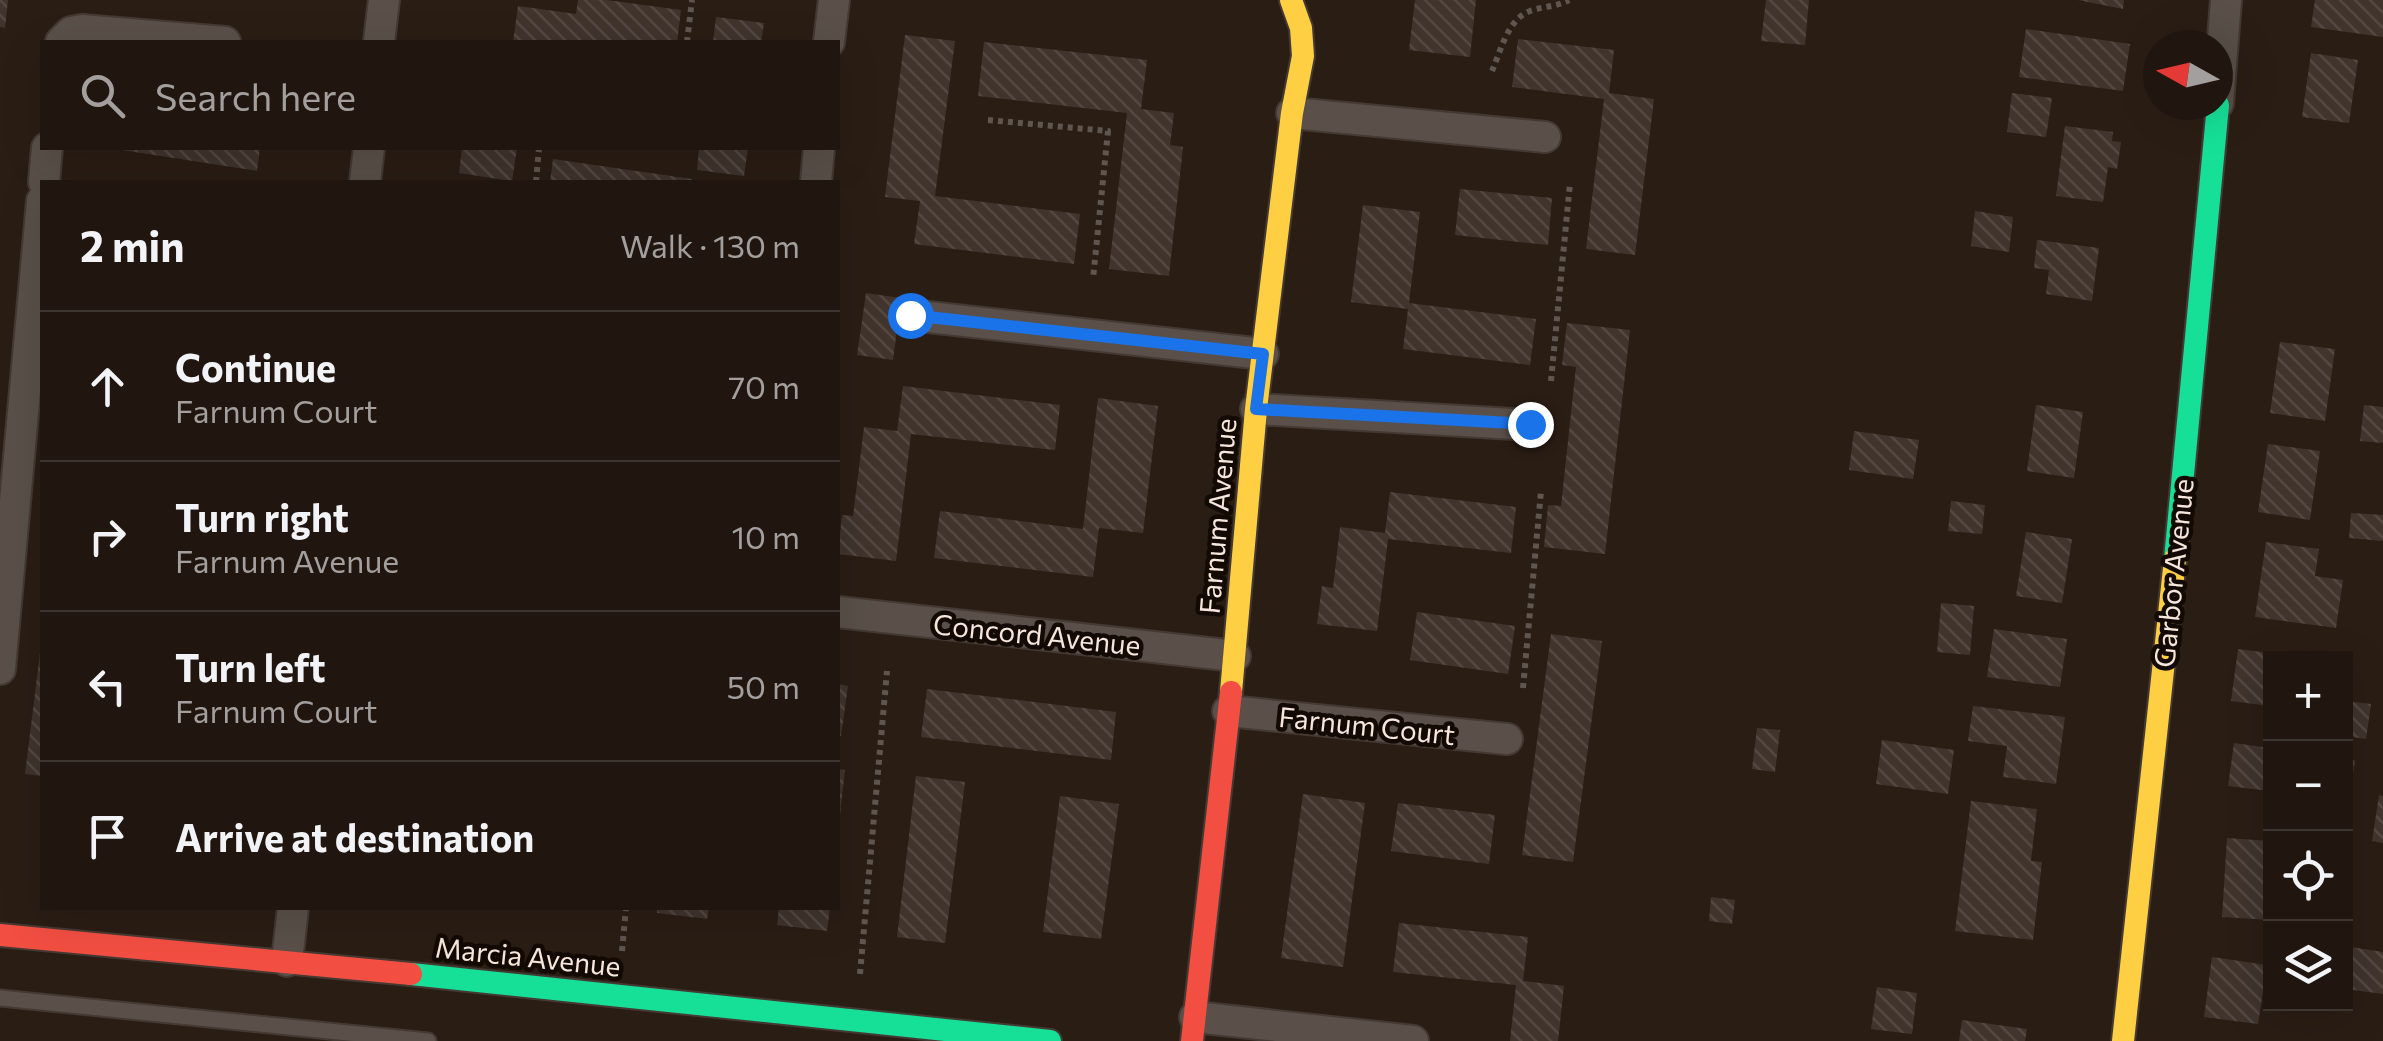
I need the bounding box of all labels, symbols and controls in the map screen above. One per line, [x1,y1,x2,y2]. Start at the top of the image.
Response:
north arrow [2143,30,2233,120]
search box [40,40,840,150]
icon: search [75,68,130,123]
text: Search here [155,72,356,119]
text: 2 min [80,219,185,271]
text: Walk · 130 m [620,225,800,265]
route start [888,293,934,339]
text: Continue [175,343,336,390]
icon: ahead [80,359,135,414]
text: 70 m [728,366,800,406]
text: Farnum Court [175,390,377,430]
route end [1508,402,1554,448]
street label: Farnum Avenue [1192,417,1242,615]
street label: Garbor Avenue [2146,477,2200,669]
text: Turn right [175,493,349,540]
icon: right [80,509,135,564]
text: 10 m [731,516,800,556]
text: Farnum Avenue [175,540,399,580]
street label: Concord Avenue [932,606,1142,662]
text: Turn left [175,643,326,690]
map controls [2263,651,2353,1011]
button: + [2263,651,2353,741]
icon: left [80,659,135,714]
text: 50 m [727,666,800,706]
text: Farnum Court [175,690,377,730]
street label: Farnum Court [1277,699,1457,751]
button: − [2263,741,2353,831]
icon: arrive [80,809,135,864]
text: Arrive at destination [175,813,534,860]
button: locate [2263,831,2353,921]
button: layers [2263,921,2353,1011]
street label: Marcia Avenue [434,929,622,983]

